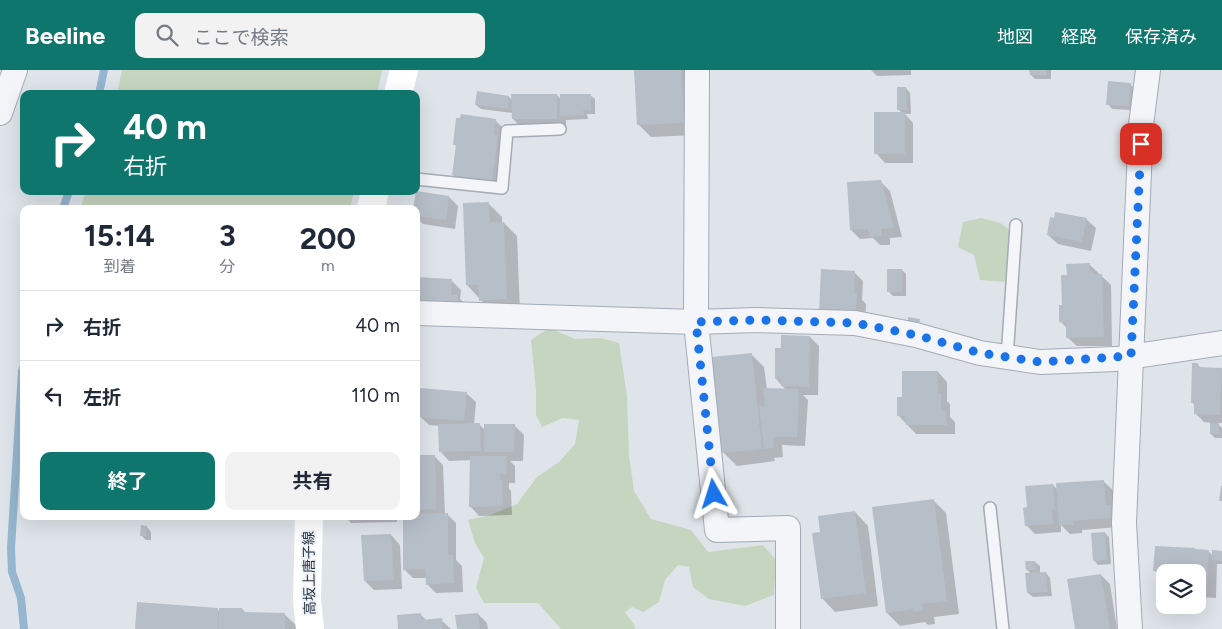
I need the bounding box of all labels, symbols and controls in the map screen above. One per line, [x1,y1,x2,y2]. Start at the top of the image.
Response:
search box [135,13,485,58]
text: Beeline [25,21,105,50]
icon: search [153,21,181,49]
text: ここで検索 [193,26,288,49]
text: 地図 [997,26,1033,48]
text: 経路 [1061,26,1097,48]
text: 保存済み [1125,26,1197,48]
text: 40 m [123,106,207,148]
icon: right [40,110,105,175]
pin [1120,123,1162,165]
icon: arrive [1127,130,1155,158]
text: 右折 [123,153,167,180]
text: 15:14 [84,217,155,254]
text: 3 [219,217,236,254]
text: 200 [300,220,356,257]
text: m [321,256,335,275]
text: 到着 [103,257,135,276]
text: 分 [219,257,235,276]
icon: right [40,312,68,340]
text: 40 m [355,314,400,337]
text: 右折 [83,316,121,339]
icon: left [40,382,68,410]
text: 110 m [351,384,400,407]
text: 左折 [83,386,121,409]
button: 終了 [40,452,215,510]
button: 共有 [225,452,400,510]
position arrow [687,467,739,519]
street label: 高坂上唐子線 [300,531,319,615]
map controls [1156,564,1206,614]
button: layers [1156,564,1206,614]

